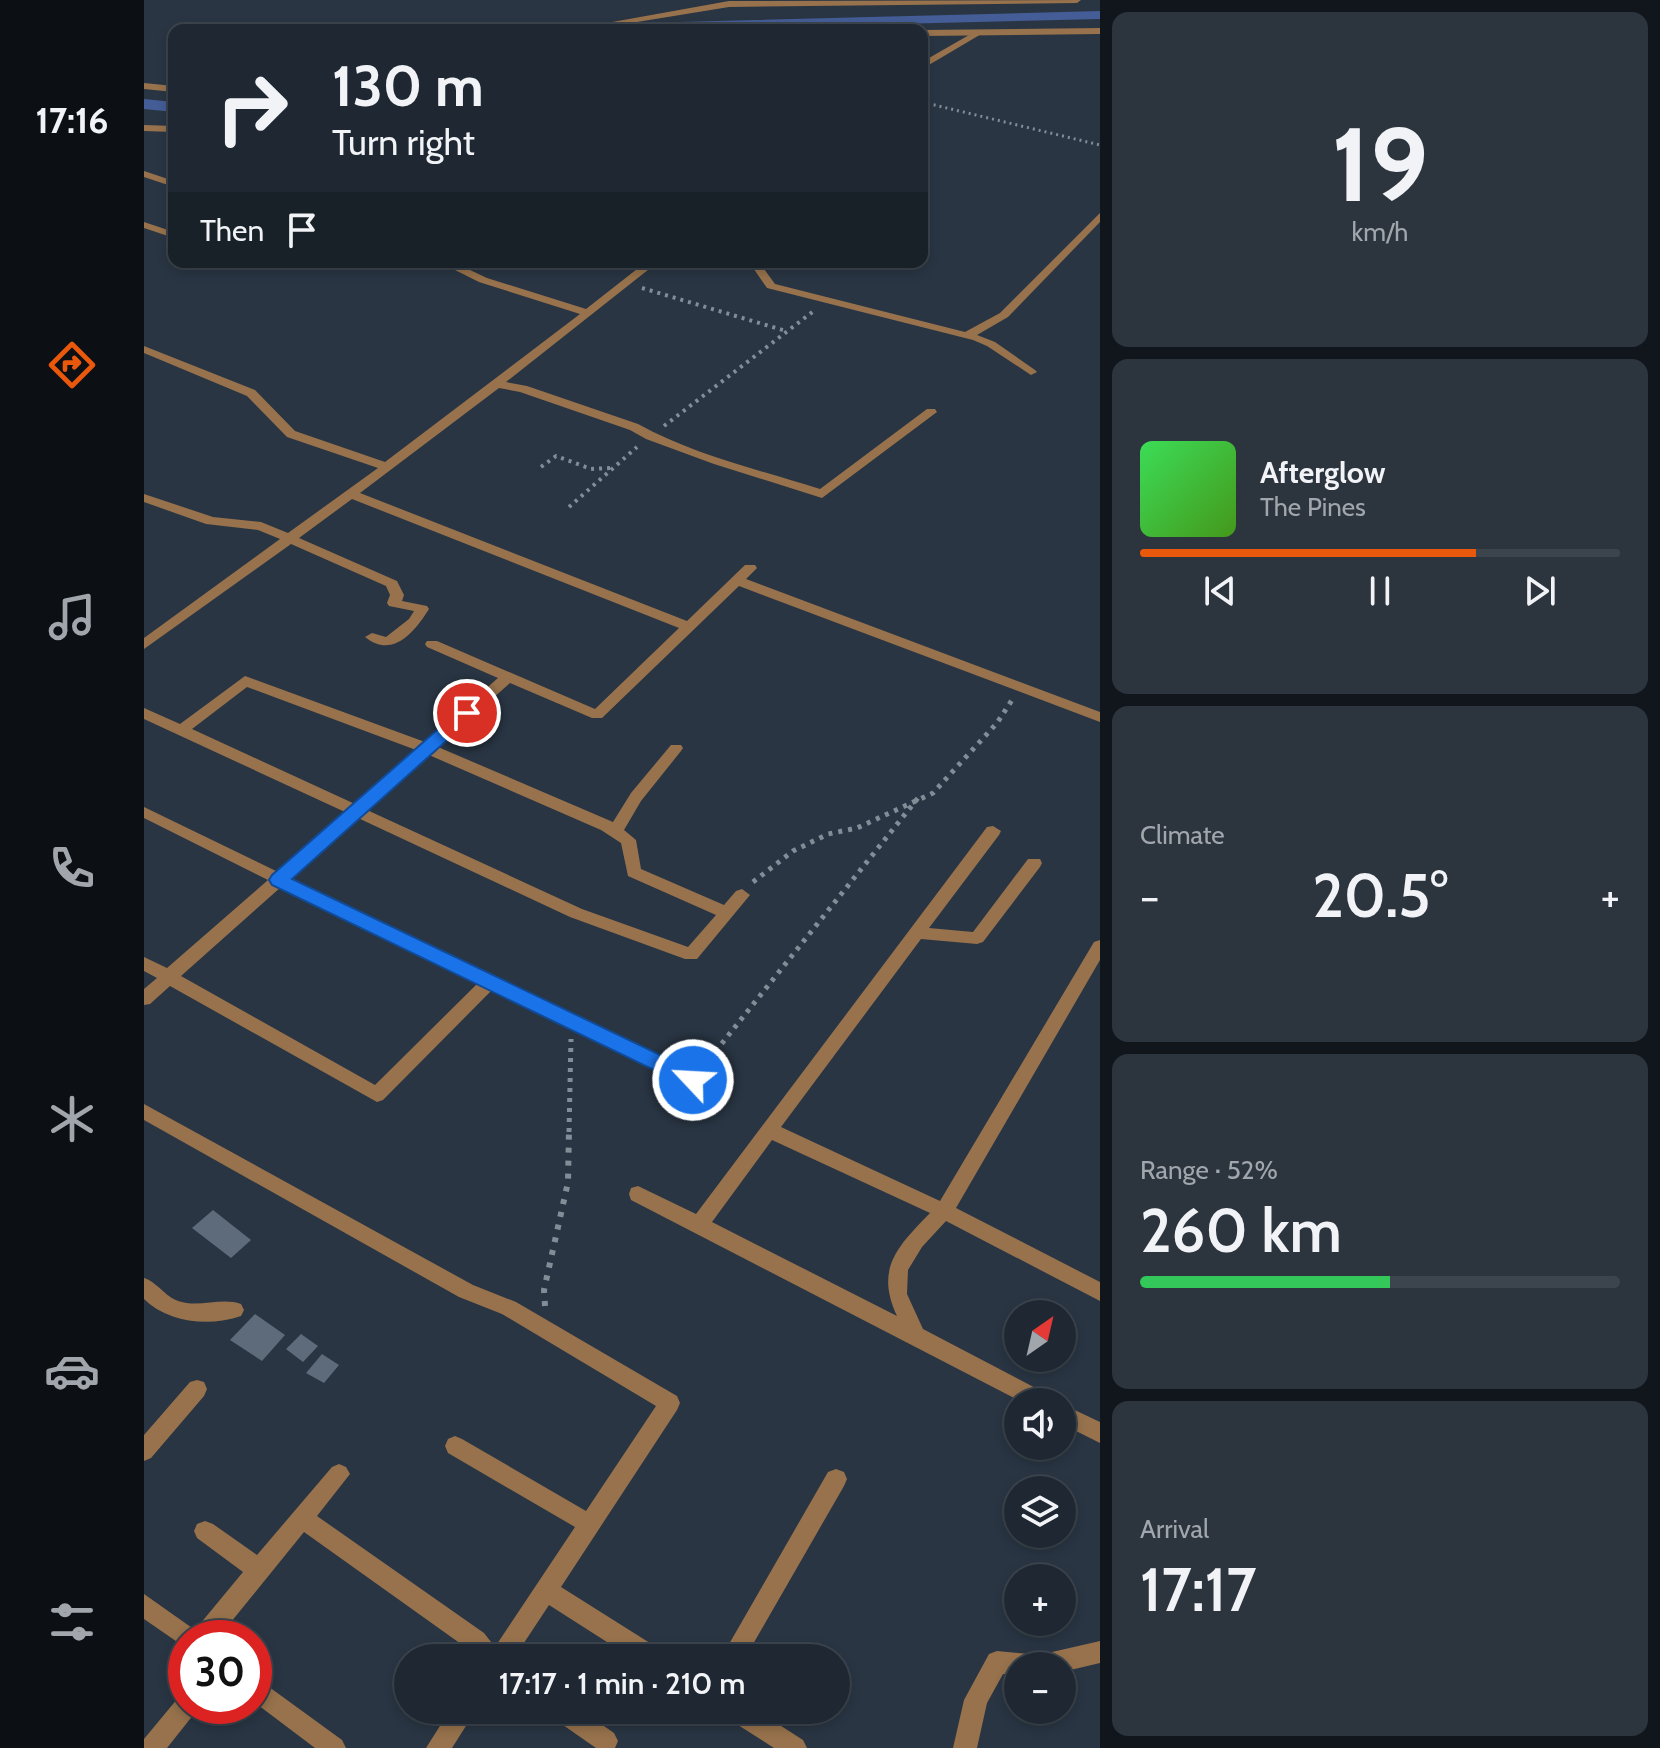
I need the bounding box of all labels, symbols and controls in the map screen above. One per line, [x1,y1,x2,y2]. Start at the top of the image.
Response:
text: 130 m [332,52,484,120]
icon: right [200,56,304,160]
text: 17:16 [35,98,109,142]
text: 19 [1332,101,1428,227]
text: Turn right [332,120,475,164]
icon: arrive [280,208,324,252]
text: Then [200,212,264,249]
text: km/h [1352,216,1408,248]
icon: directions [44,337,100,393]
text: Afterglow [1260,454,1386,491]
text: The Pines [1260,491,1366,523]
icon: previous [1198,569,1242,613]
icon: pause [1358,569,1402,613]
icon: next [1518,569,1562,613]
icon: music [44,589,100,645]
pin [433,679,501,747]
icon: arrive [445,691,489,735]
text: Climate [1140,819,1225,851]
icon: phone [44,840,100,896]
text: 20.5° [1312,859,1448,932]
text: − [1140,870,1159,923]
text: + [1601,870,1620,923]
position arrow [651,1038,735,1122]
icon: climate [44,1091,100,1147]
text: Range · 52% [1140,1154,1278,1186]
text: 260 km [1140,1194,1342,1267]
north arrow [1004,1300,1076,1372]
map controls [1004,1300,1076,1724]
icon: car [44,1343,100,1399]
button: sound [1004,1388,1076,1460]
button: layers [1004,1476,1076,1548]
text: Arrival [1140,1513,1209,1545]
text: 17:17 [1140,1553,1256,1626]
button: + [1004,1564,1076,1636]
icon: filters [44,1594,100,1650]
speed limit sign: 30 [168,1620,272,1724]
button: − [1004,1652,1076,1724]
text: 17:17 · 1 min · 210 m [499,1665,745,1702]

